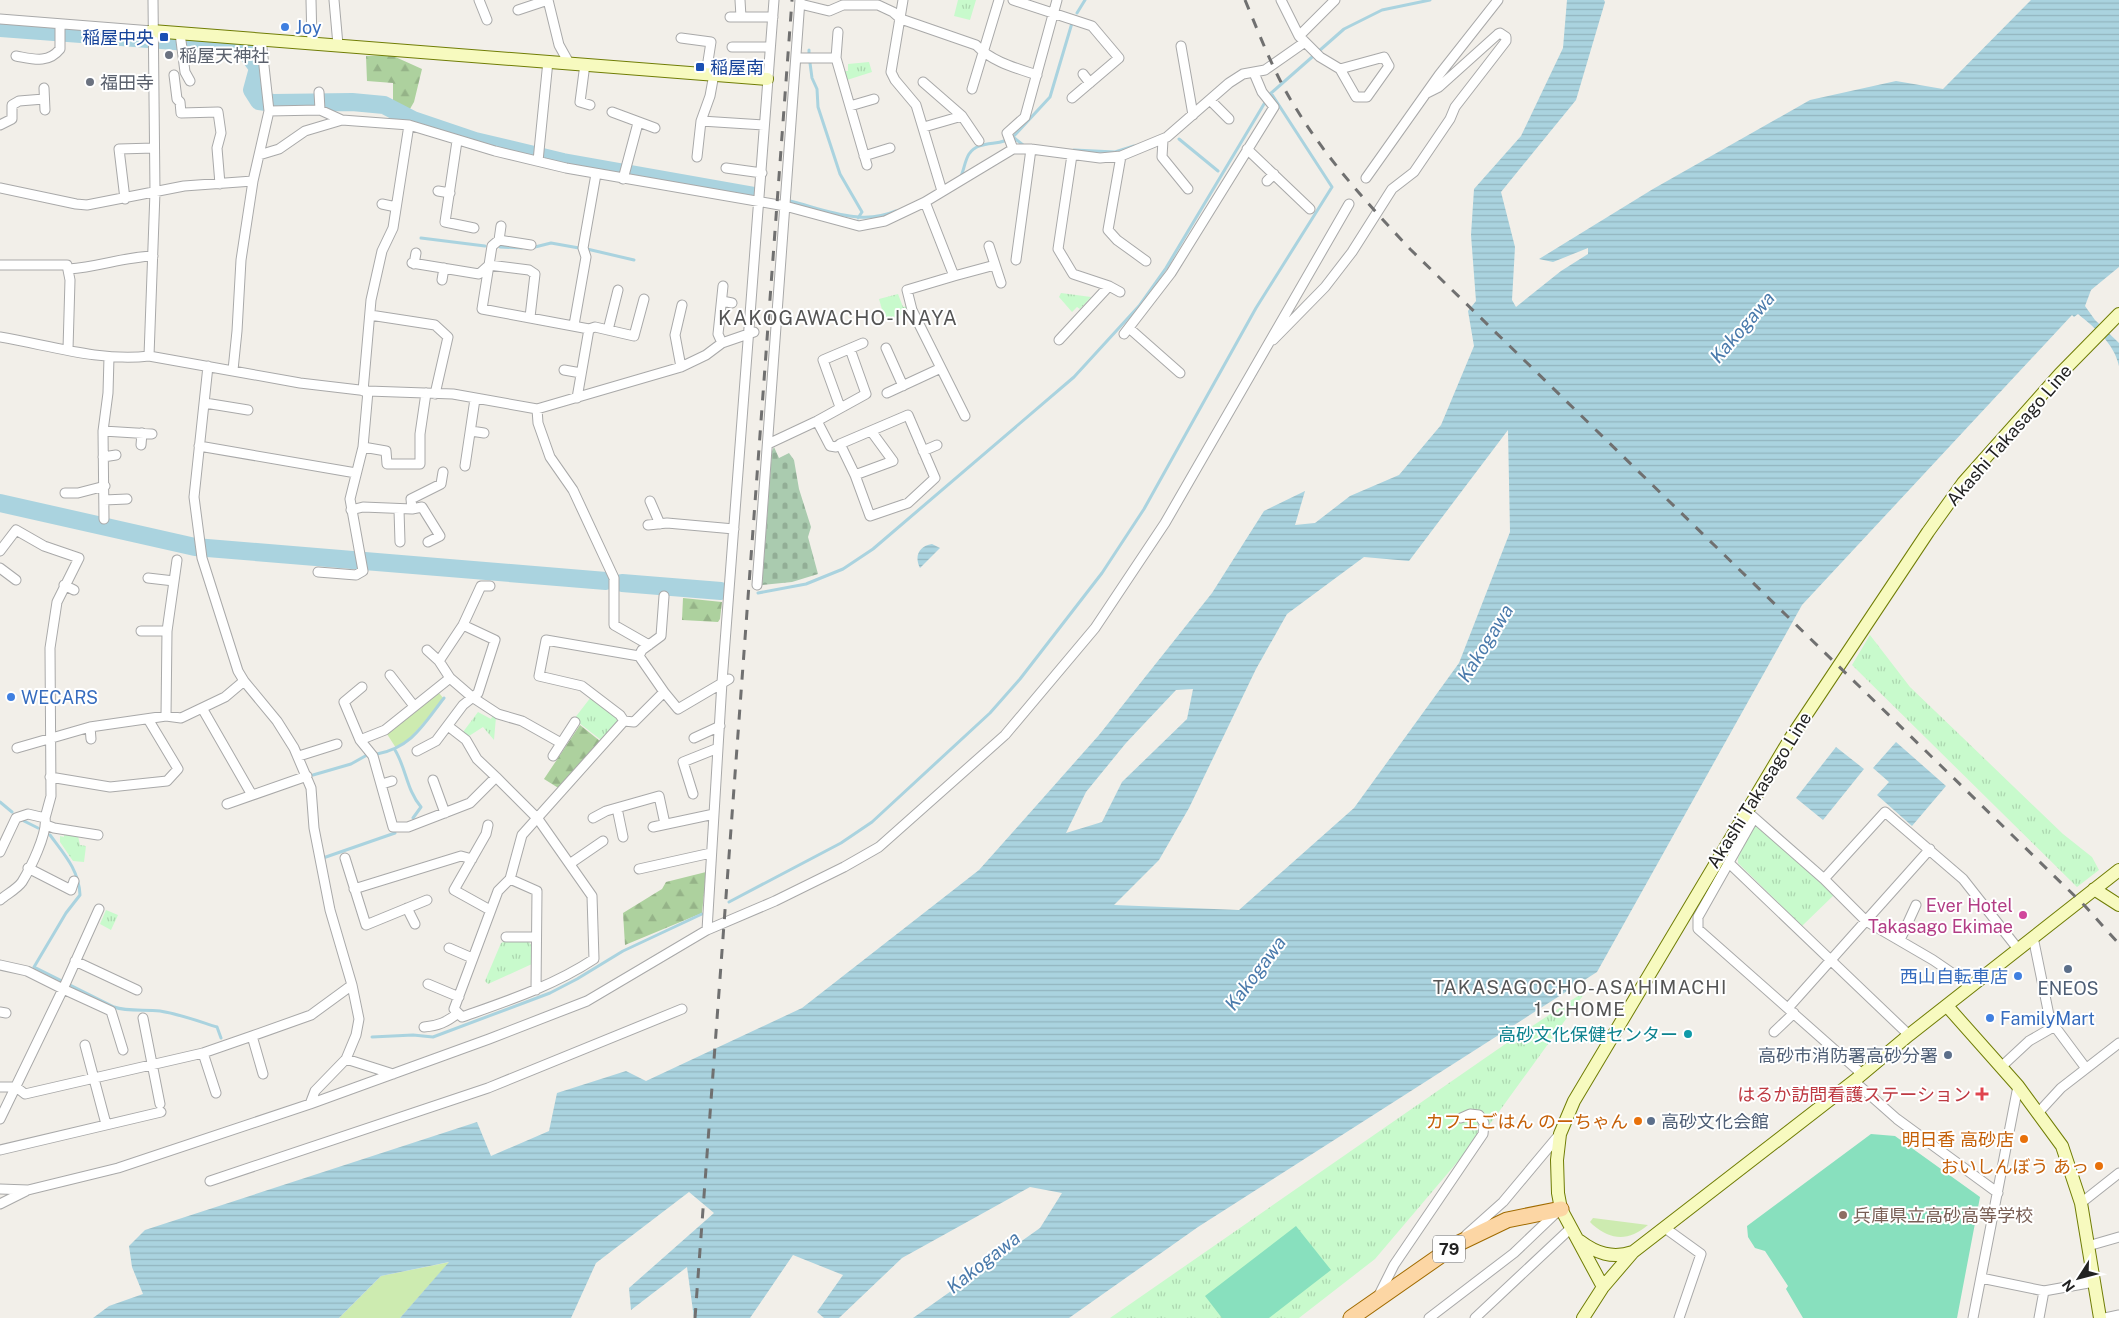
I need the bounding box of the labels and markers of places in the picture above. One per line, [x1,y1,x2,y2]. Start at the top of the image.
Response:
place label: Joy [295,17,322,38]
marker: Joy [279,21,291,33]
place label: 稲屋中央 [82,27,154,48]
marker: 稲屋中央 [158,31,170,43]
place label: 稲屋天神社 [179,45,269,66]
marker: 稲屋天神社 [163,49,175,61]
place label: 稲屋南 [710,57,764,78]
marker: 稲屋南 [694,61,706,73]
place label: 福田寺 [100,72,154,93]
marker: 福田寺 [84,76,96,88]
place label: WECARS [21,687,98,708]
marker: WECARS [5,691,17,703]
place label: Ever Hotel Takasago Ekimae [1868,895,2013,937]
marker: Ever Hotel Takasago Ekimae [2017,909,2029,921]
marker: ENEOS [2062,963,2074,975]
place label: 西山自転車店 [1900,966,2008,987]
marker: 西山自転車店 [2012,970,2024,982]
place label: ENEOS [2037,978,2099,999]
place label: FamilyMart [2000,1008,2095,1029]
marker: FamilyMart [1984,1012,1996,1024]
place label: 高砂文化保健センター [1498,1024,1678,1045]
marker: 高砂文化保健センター [1682,1028,1694,1040]
place label: 高砂市消防署高砂分署 [1758,1045,1938,1066]
marker: 高砂市消防署高砂分署 [1942,1049,1954,1061]
place label: はるか訪問看護ステーション [1737,1084,1971,1105]
marker: はるか訪問看護ステーション [1975,1087,1989,1101]
place label: カフェごはん のーちゃん [1426,1111,1628,1132]
place label: 高砂文化会館 [1661,1111,1769,1132]
marker: カフェごはん のーちゃん [1632,1115,1644,1127]
marker: 高砂文化会館 [1645,1115,1657,1127]
place label: 明日香 高砂店 [1902,1129,2014,1150]
marker: 明日香 高砂店 [2018,1133,2030,1145]
place label: おいしんぼう あっ [1941,1156,2089,1177]
marker: おいしんぼう あっ [2093,1160,2105,1172]
place label: 兵庫県立高砂高等学校 [1853,1205,2033,1226]
marker: 兵庫県立高砂高等学校 [1837,1209,1849,1221]

